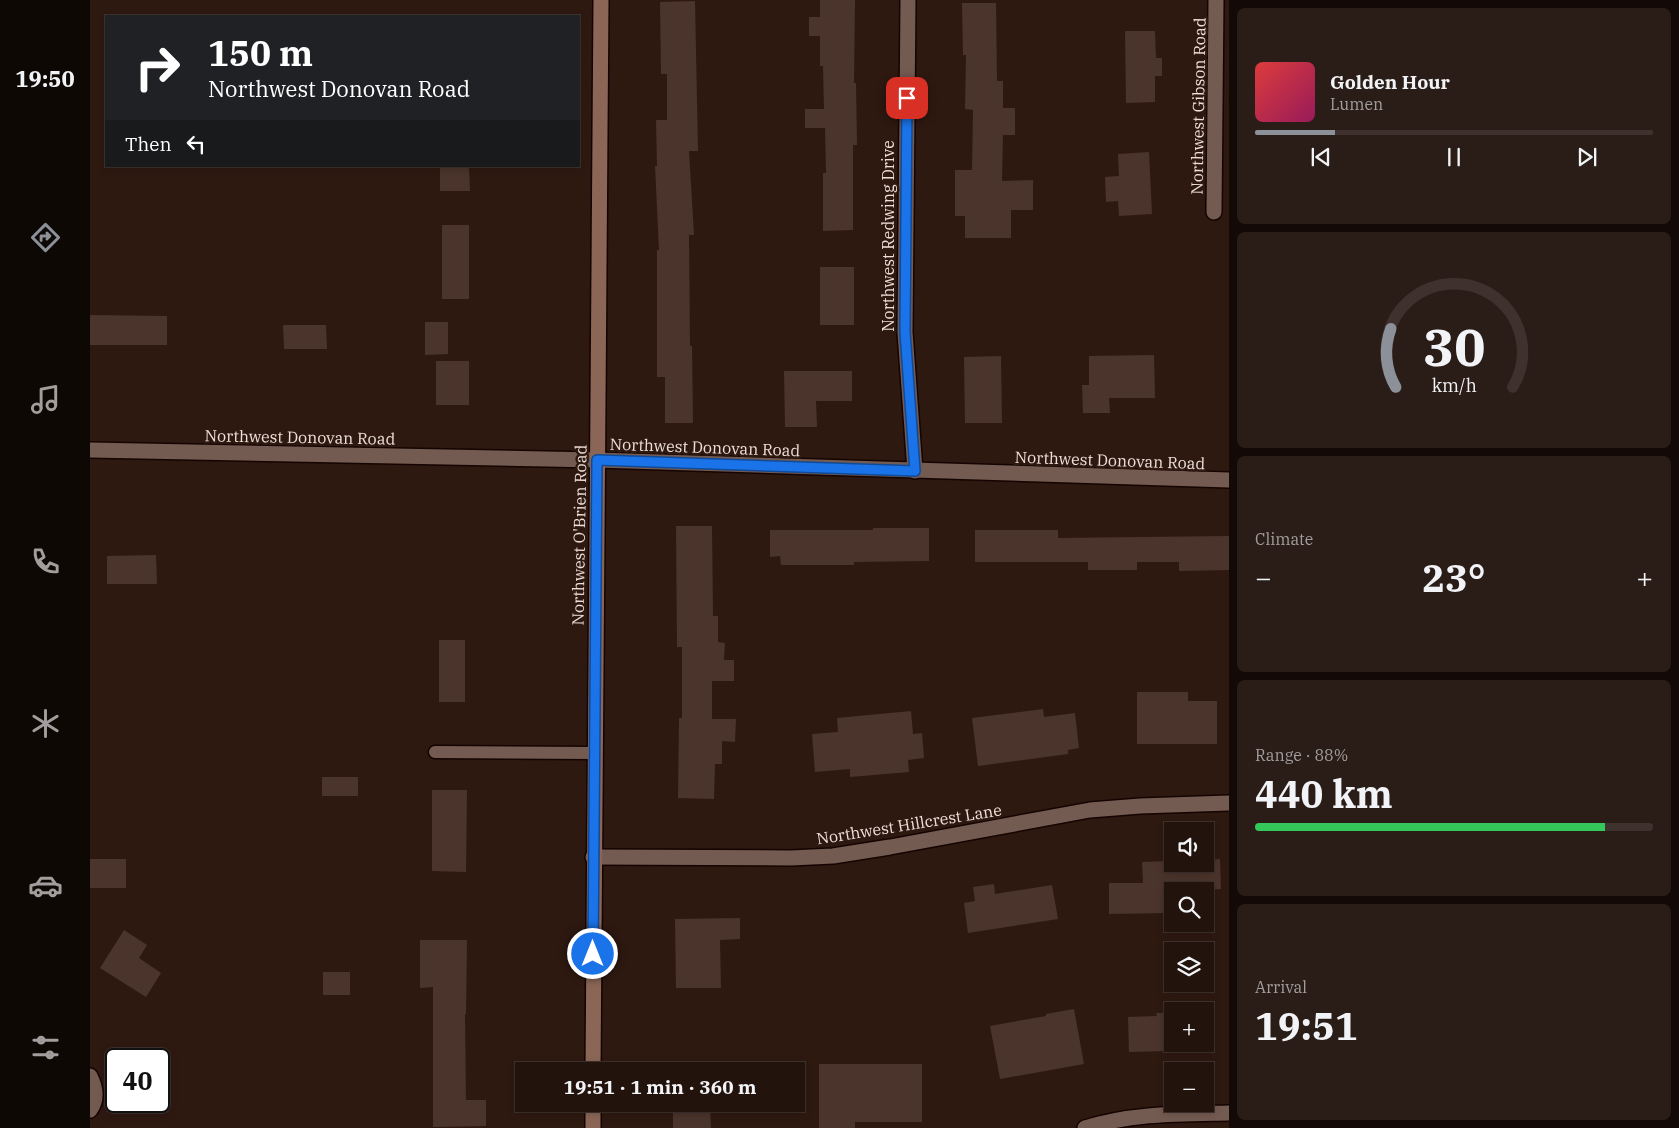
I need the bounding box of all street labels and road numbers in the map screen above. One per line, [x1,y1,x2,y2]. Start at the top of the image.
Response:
street label: Northwest Gibson Road [1186,17,1210,195]
street label: Northwest Redwing Drive [878,140,898,332]
street label: Northwest Donovan Road [205,425,396,449]
street label: Northwest Donovan Road [609,434,801,460]
street label: Northwest O'Brien Road [567,444,591,626]
street label: Northwest Donovan Road [1014,447,1206,473]
street label: Northwest Hillcrest Lane [815,799,1003,849]

